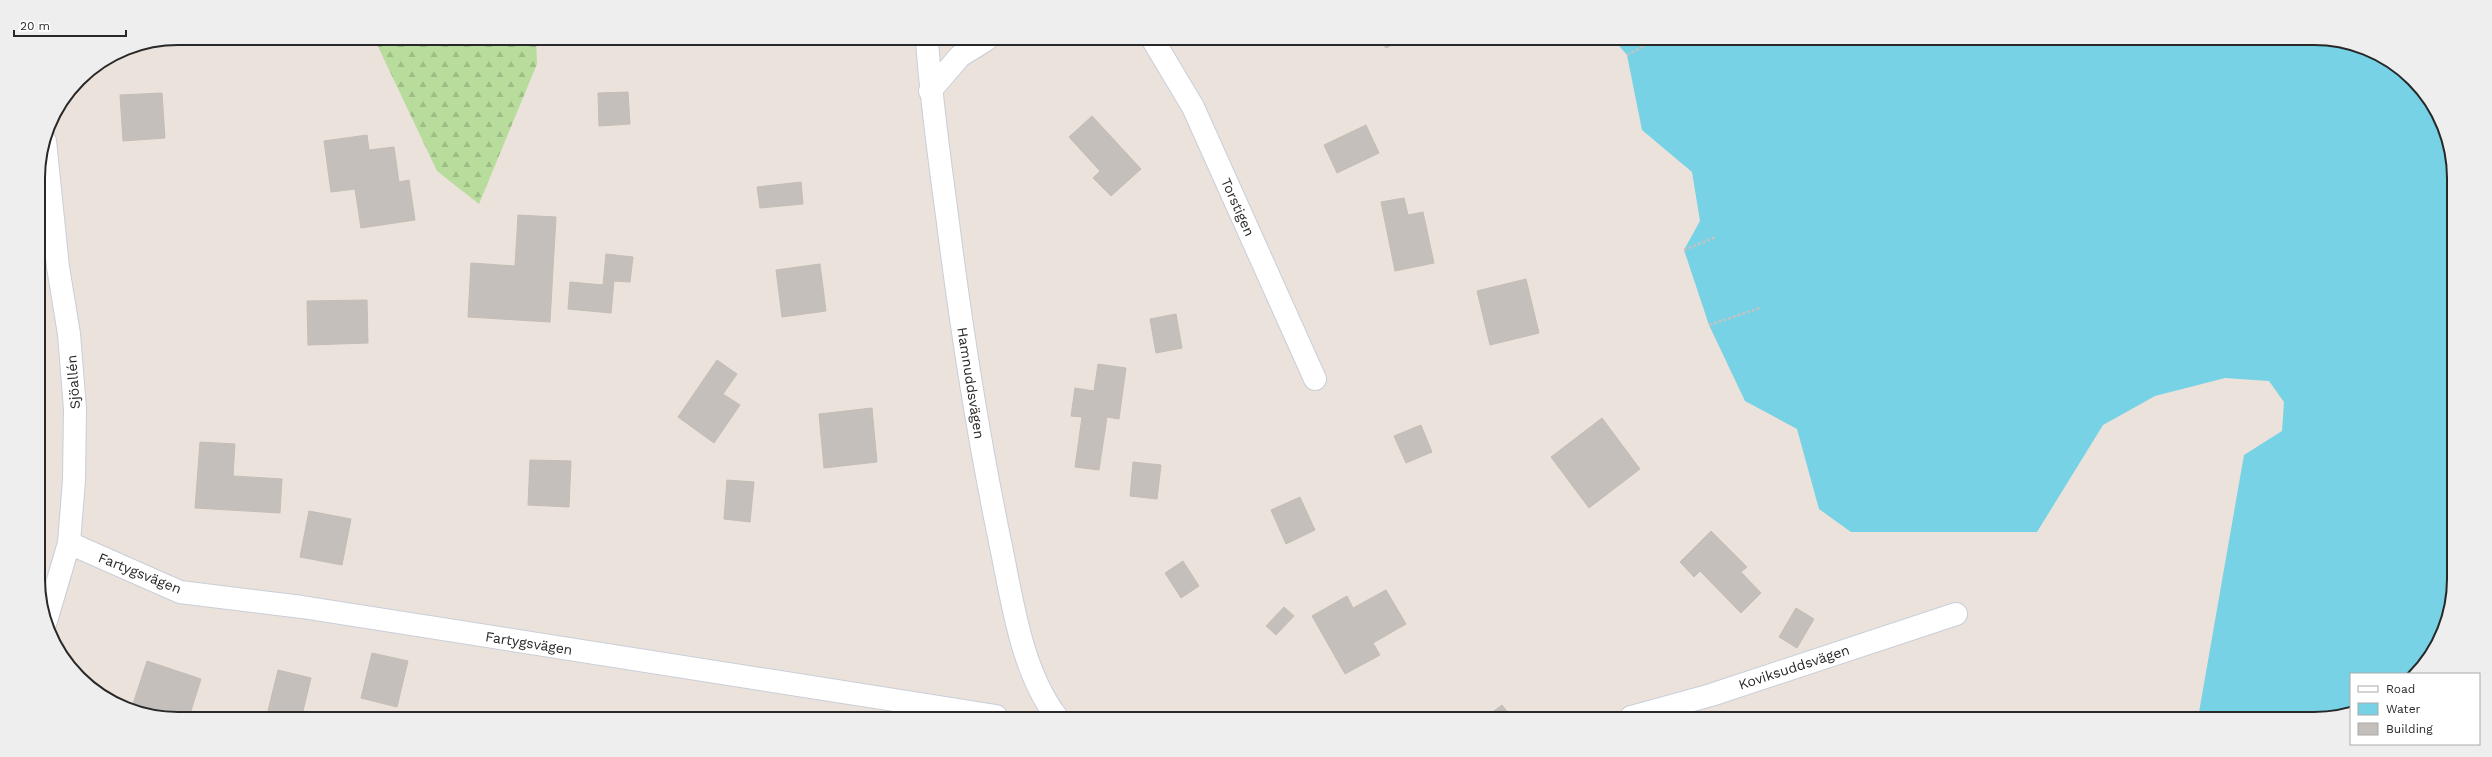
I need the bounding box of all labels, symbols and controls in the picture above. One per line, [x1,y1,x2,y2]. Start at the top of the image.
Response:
scale bar [14,12,126,38]
text: 20 m [20,19,50,33]
street label: Torstigen [1218,175,1258,239]
street label: Hamnuddsvägen [954,326,988,440]
street label: Sjöallén [63,354,83,410]
street label: Fartygsvägen [96,549,184,597]
street label: Fartygsvägen [484,628,574,658]
street label: Koviksuddsvägen [1736,642,1852,692]
legend [2350,673,2480,745]
text: Road [2386,682,2415,696]
text: Water [2386,702,2421,716]
text: Building [2386,722,2433,736]

